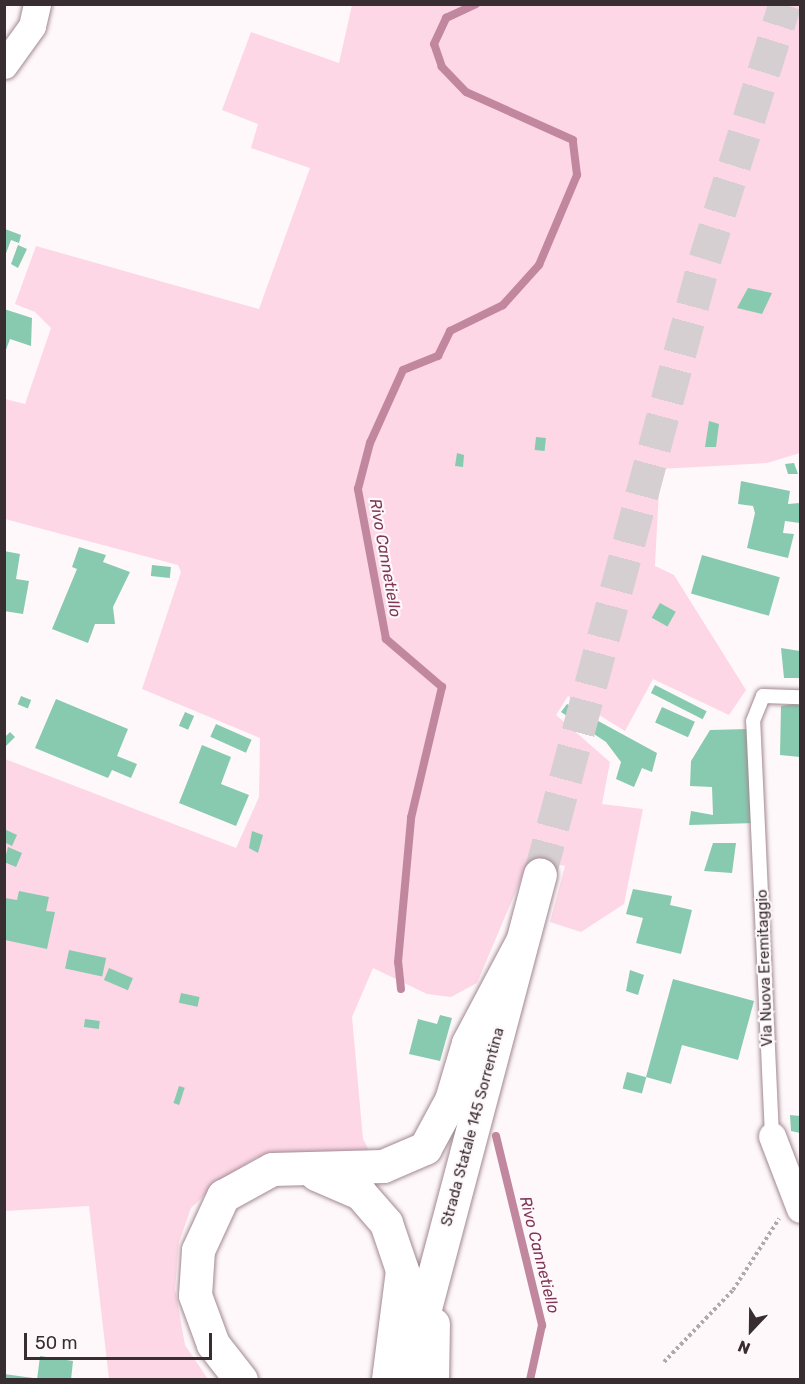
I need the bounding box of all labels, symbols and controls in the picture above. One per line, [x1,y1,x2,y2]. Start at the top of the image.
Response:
water label: Rivo Cannetiello [365,497,405,619]
street label: Via Nuova Eremitaggio [753,889,777,1047]
street label: Strada Statale 145 Sorrentina [438,1026,508,1228]
water label: Rivo Cannetiello [515,1194,563,1316]
north arrow [721,1300,781,1360]
scale bar [27,1321,214,1359]
text: 50 m [35,1332,78,1354]
text: N [735,1336,753,1358]

